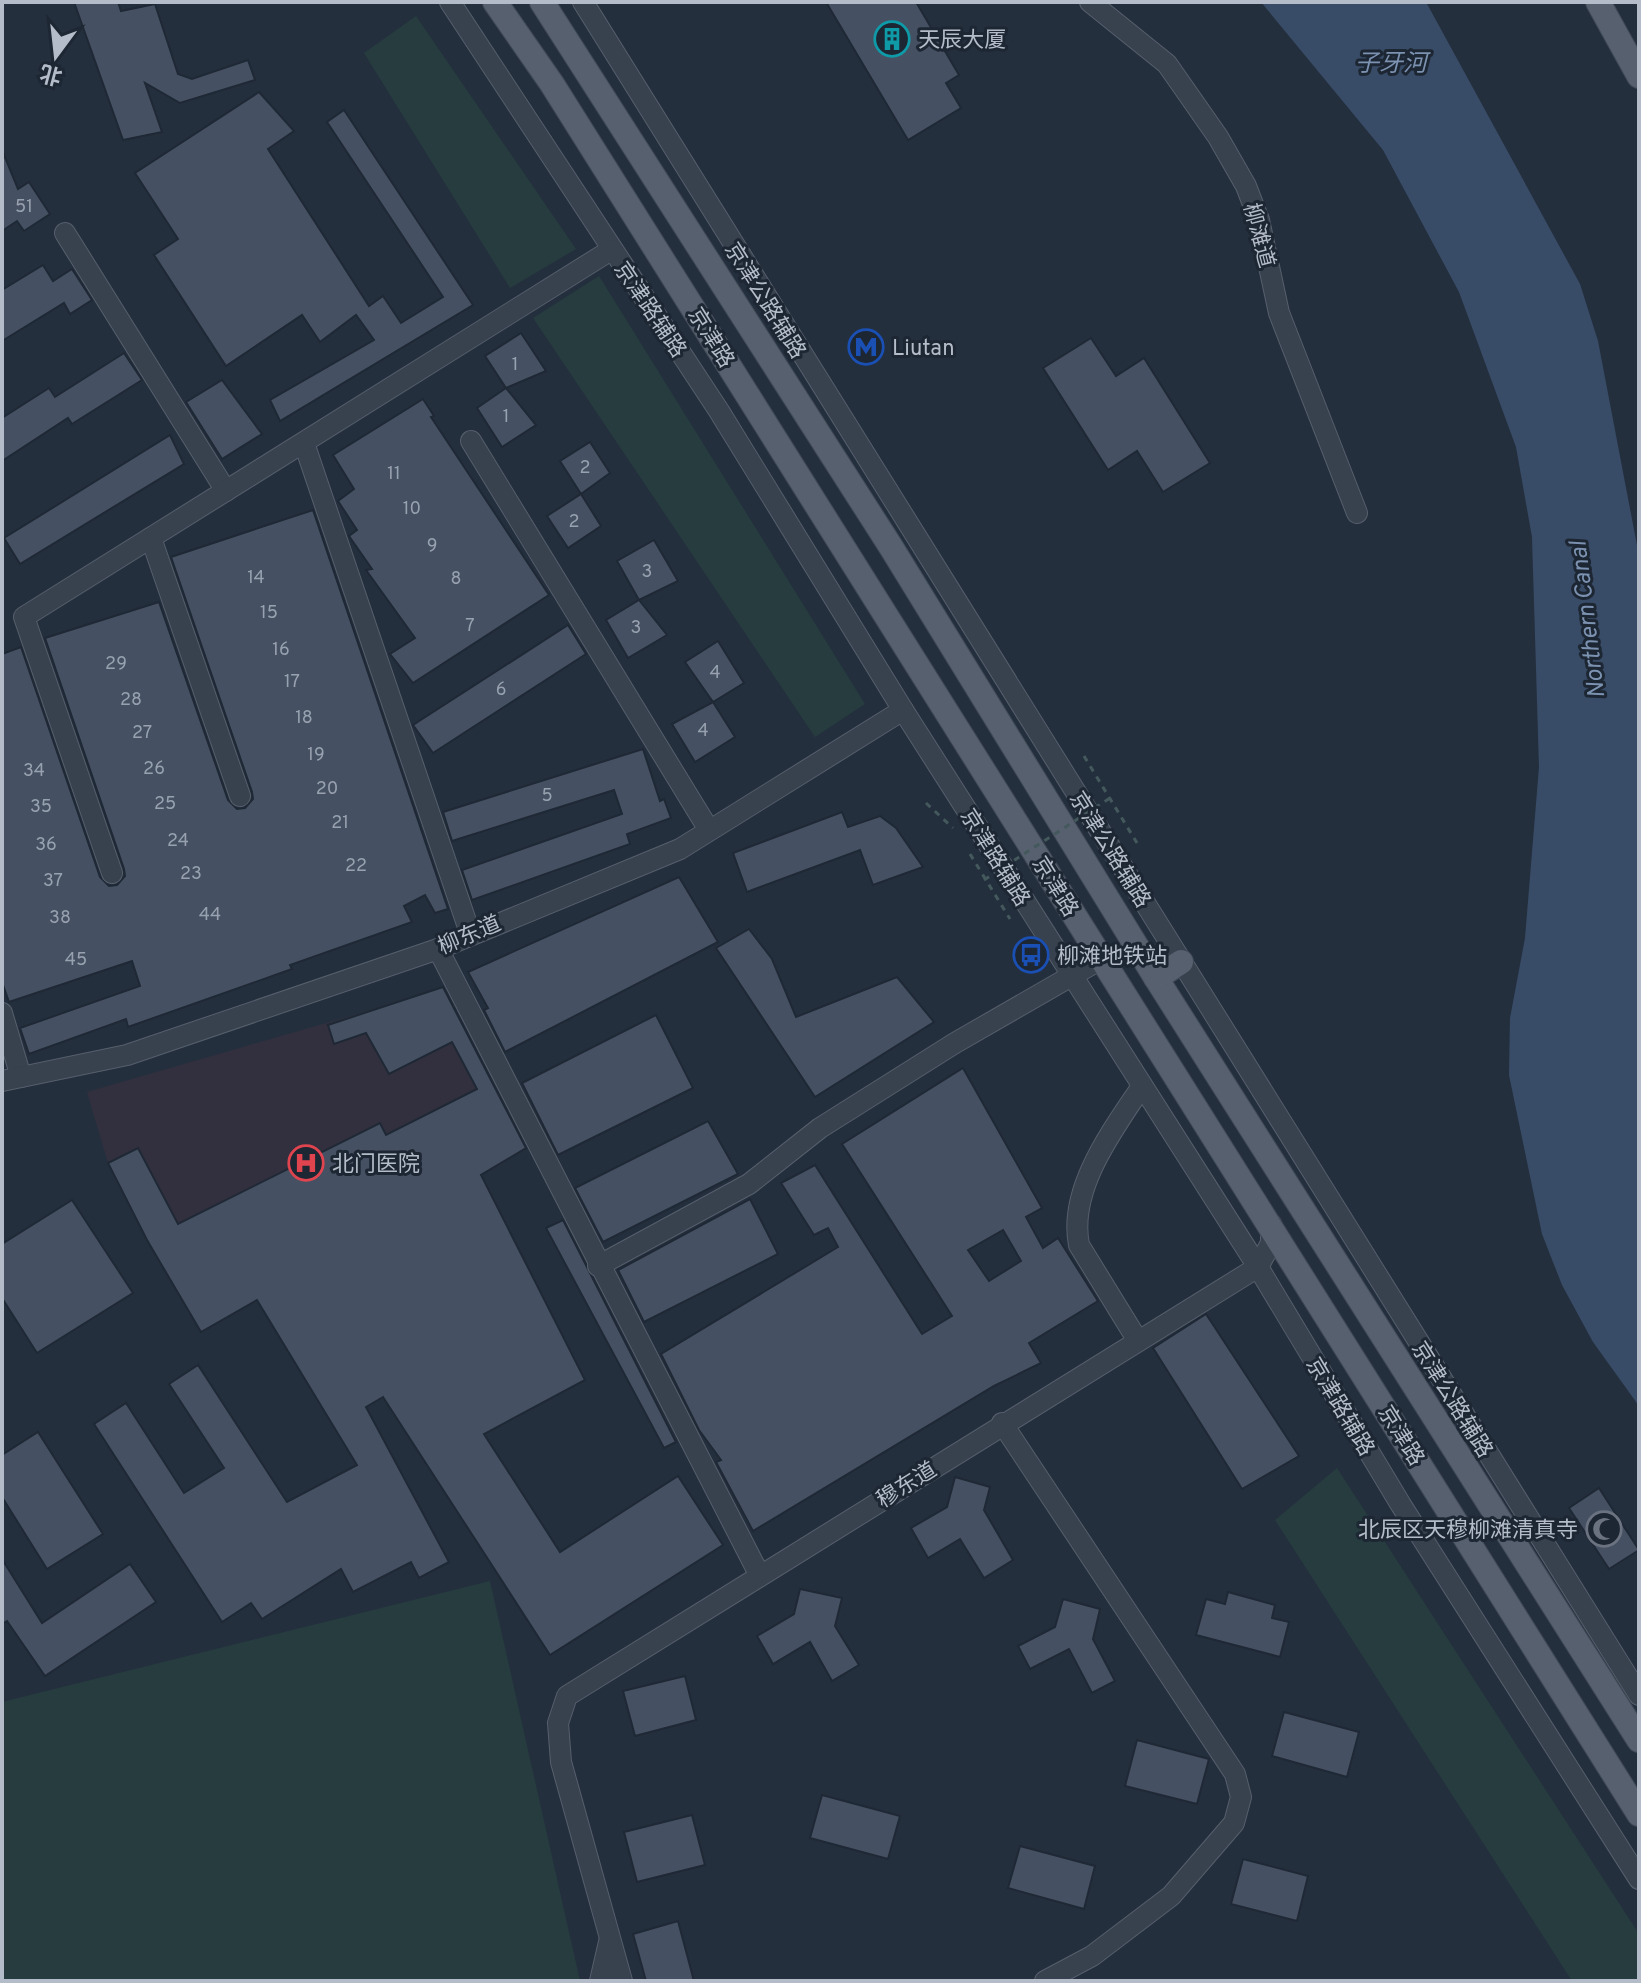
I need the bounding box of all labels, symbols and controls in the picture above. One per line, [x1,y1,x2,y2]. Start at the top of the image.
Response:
north arrow [16,16,96,96]
building icon: 天辰大厦 [873,20,911,58]
place label: 天辰大厦 [918,28,1006,55]
water label: 子牙河 [1355,50,1431,80]
text: 北 [37,57,66,89]
house number: 51 [15,196,33,219]
street label: 柳滩道 [1236,200,1279,271]
street label: 京津公路辅路 [717,238,810,364]
street label: 京津路辅路 [607,257,691,364]
street label: 京津路 [681,303,739,373]
metro station icon: Liutan [847,328,885,366]
place label: Liutan [892,336,955,363]
house number: 1 [512,354,518,377]
house number: 1 [503,406,509,429]
house number: 2 [579,457,591,480]
house number: 11 [387,463,401,486]
house number: 10 [403,498,421,521]
house number: 2 [568,511,580,534]
house number: 9 [427,535,437,558]
water label: Northern Canal [1564,538,1614,700]
house number: 3 [642,561,652,584]
house number: 14 [247,567,265,590]
house number: 8 [451,568,462,591]
house number: 15 [260,602,278,625]
house number: 7 [465,615,475,638]
house number: 3 [631,617,641,640]
house number: 16 [272,639,290,662]
house number: 29 [105,653,127,676]
house number: 4 [709,662,721,685]
house number: 17 [284,671,300,694]
house number: 6 [496,679,506,702]
house number: 28 [120,689,142,712]
house number: 18 [295,707,313,730]
house number: 4 [697,720,709,743]
house number: 27 [132,722,152,745]
house number: 19 [307,744,325,767]
house number: 26 [143,758,165,781]
house number: 34 [23,760,45,783]
house number: 20 [316,778,338,801]
house number: 5 [541,785,553,808]
street label: 京津公路辅路 [1062,787,1155,913]
house number: 25 [154,793,176,816]
house number: 35 [30,796,52,819]
street label: 京津路辅路 [953,805,1034,912]
house number: 21 [331,812,349,835]
house number: 24 [167,830,189,853]
house number: 36 [35,834,57,857]
street label: 京津路 [1025,852,1083,922]
house number: 22 [345,855,367,878]
house number: 23 [180,863,202,886]
house number: 37 [43,870,63,893]
house number: 44 [199,904,221,927]
house number: 38 [49,907,71,930]
street label: 柳东道 [434,911,506,962]
bus stop icon: 柳滩地铁站 [1012,936,1050,974]
place label: 柳滩地铁站 [1057,944,1167,971]
house number: 45 [65,949,87,972]
hospital icon: 北门医院 [287,1144,325,1182]
place label: 北门医院 [332,1152,420,1179]
street label: 京津公路辅路 [1404,1337,1497,1463]
street label: 京津路辅路 [1299,1353,1379,1461]
street label: 京津路 [1371,1401,1429,1471]
street label: 穆东道 [872,1457,942,1515]
mosque icon: 北辰区天穆柳滩清真寺 [1585,1510,1623,1548]
place label: 北辰区天穆柳滩清真寺 [1358,1518,1578,1545]

